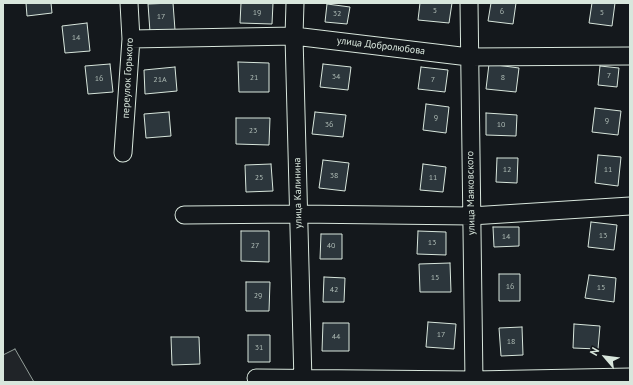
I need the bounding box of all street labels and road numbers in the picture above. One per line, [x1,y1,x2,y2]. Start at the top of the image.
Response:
street label: улица Добролюбова [336,35,426,57]
street label: переулок Горького [120,37,136,119]
street label: улица Маяковского [464,151,478,235]
street label: улица Калинина [291,157,305,229]

